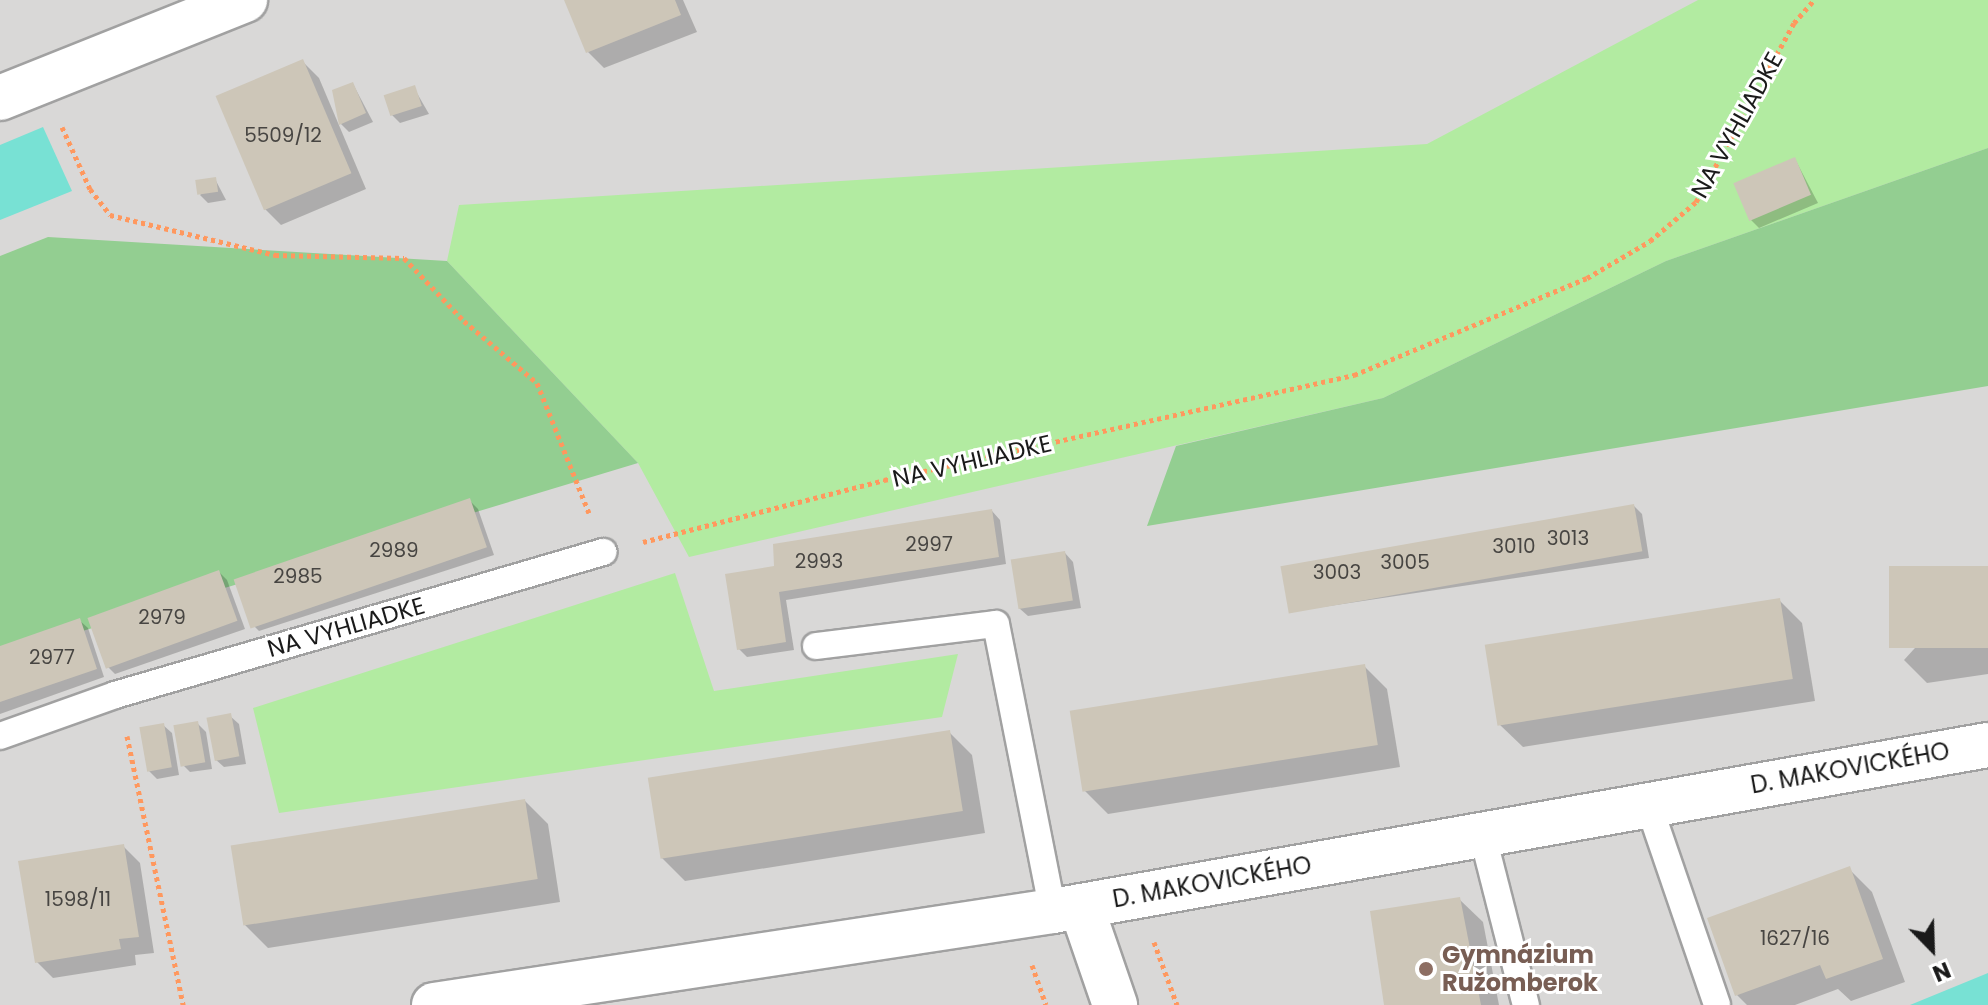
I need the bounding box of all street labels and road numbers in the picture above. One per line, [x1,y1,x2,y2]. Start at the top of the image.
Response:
street label: NA VYHLIADKE [1685,47,1789,203]
street label: NA VYHLIADKE [890,429,1054,493]
street label: NA VYHLIADKE [264,591,428,663]
street label: D. MAKOVICKÉHO [1748,736,1952,800]
street label: D. MAKOVICKÉHO [1110,850,1314,914]

